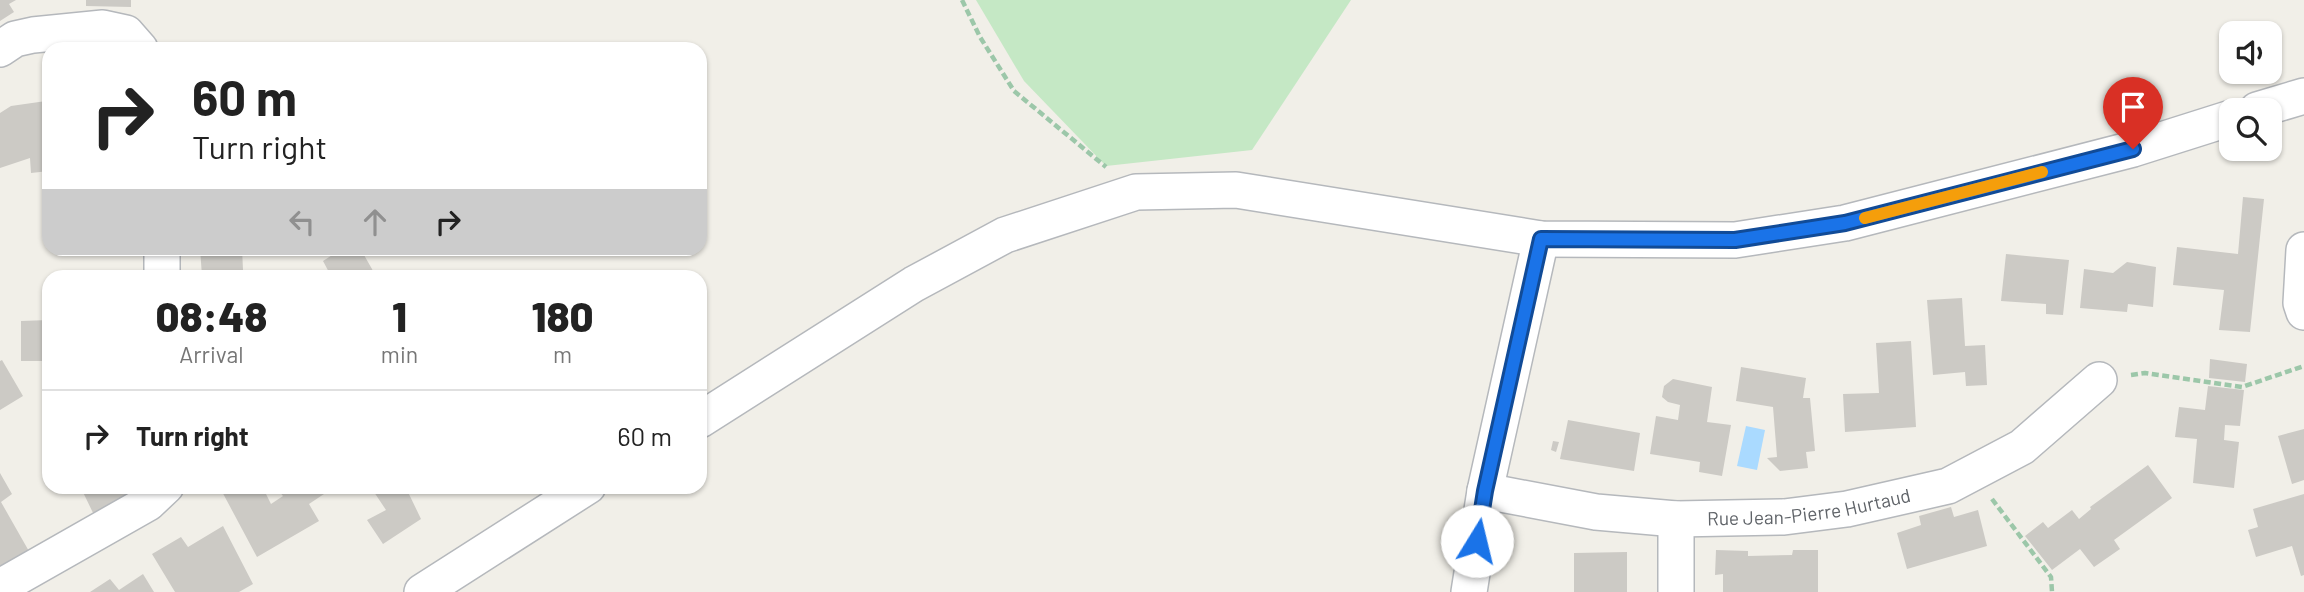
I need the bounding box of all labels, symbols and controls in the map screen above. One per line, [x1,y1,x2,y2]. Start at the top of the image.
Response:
map controls [2219,21,2282,161]
button: sound [2219,21,2282,84]
text: 60 m [192,67,297,126]
icon: right [77,70,168,161]
pin [2103,77,2163,149]
icon: arrive [2114,88,2152,126]
button: search [2219,98,2282,161]
text: Turn right [192,127,327,165]
icon: left [283,203,321,241]
icon: ahead [356,203,394,241]
icon: right [429,203,467,241]
text: 08:48 [155,290,267,340]
text: 1 [392,290,407,340]
text: 180 [532,290,594,340]
text: Arrival [179,340,244,368]
text: min [381,340,418,368]
text: m [553,340,572,368]
icon: right [77,417,115,455]
text: Turn right [136,420,249,451]
text: 60 m [617,420,672,451]
street label: Rue Jean-Pierre Hurtaud [1707,483,1913,529]
position arrow [1440,504,1514,578]

